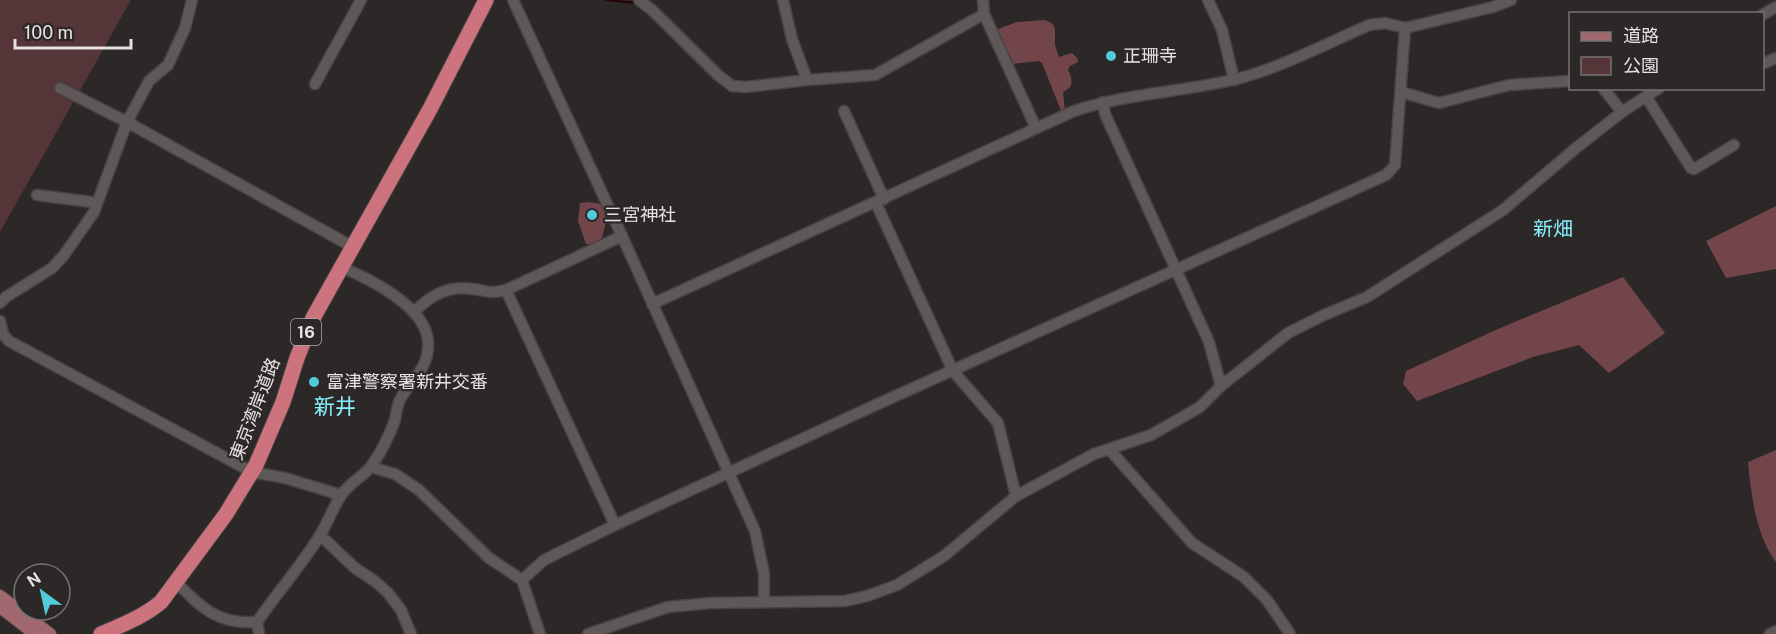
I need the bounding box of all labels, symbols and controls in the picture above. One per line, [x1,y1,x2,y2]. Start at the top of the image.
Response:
scale bar [15,12,130,50]
legend [1569,12,1764,90]
text: 100 m [24,22,73,43]
text: 道路 [1623,25,1659,46]
place label: 正珊寺 [1123,45,1177,66]
marker: 正珊寺 [1104,49,1118,63]
text: 公園 [1623,55,1659,76]
place label: 三宮神社 [604,204,676,225]
marker: 三宮神社 [585,208,599,222]
district label: 新畑 [1533,217,1573,241]
road number: 16 [291,319,321,345]
street label: 東京湾岸道路 [225,355,284,463]
place label: 富津警察署新井交番 [326,371,488,392]
marker: 富津警察署新井交番 [307,375,321,389]
district label: 新井 [314,394,356,419]
north arrow [12,562,72,622]
text: N [24,568,45,591]

